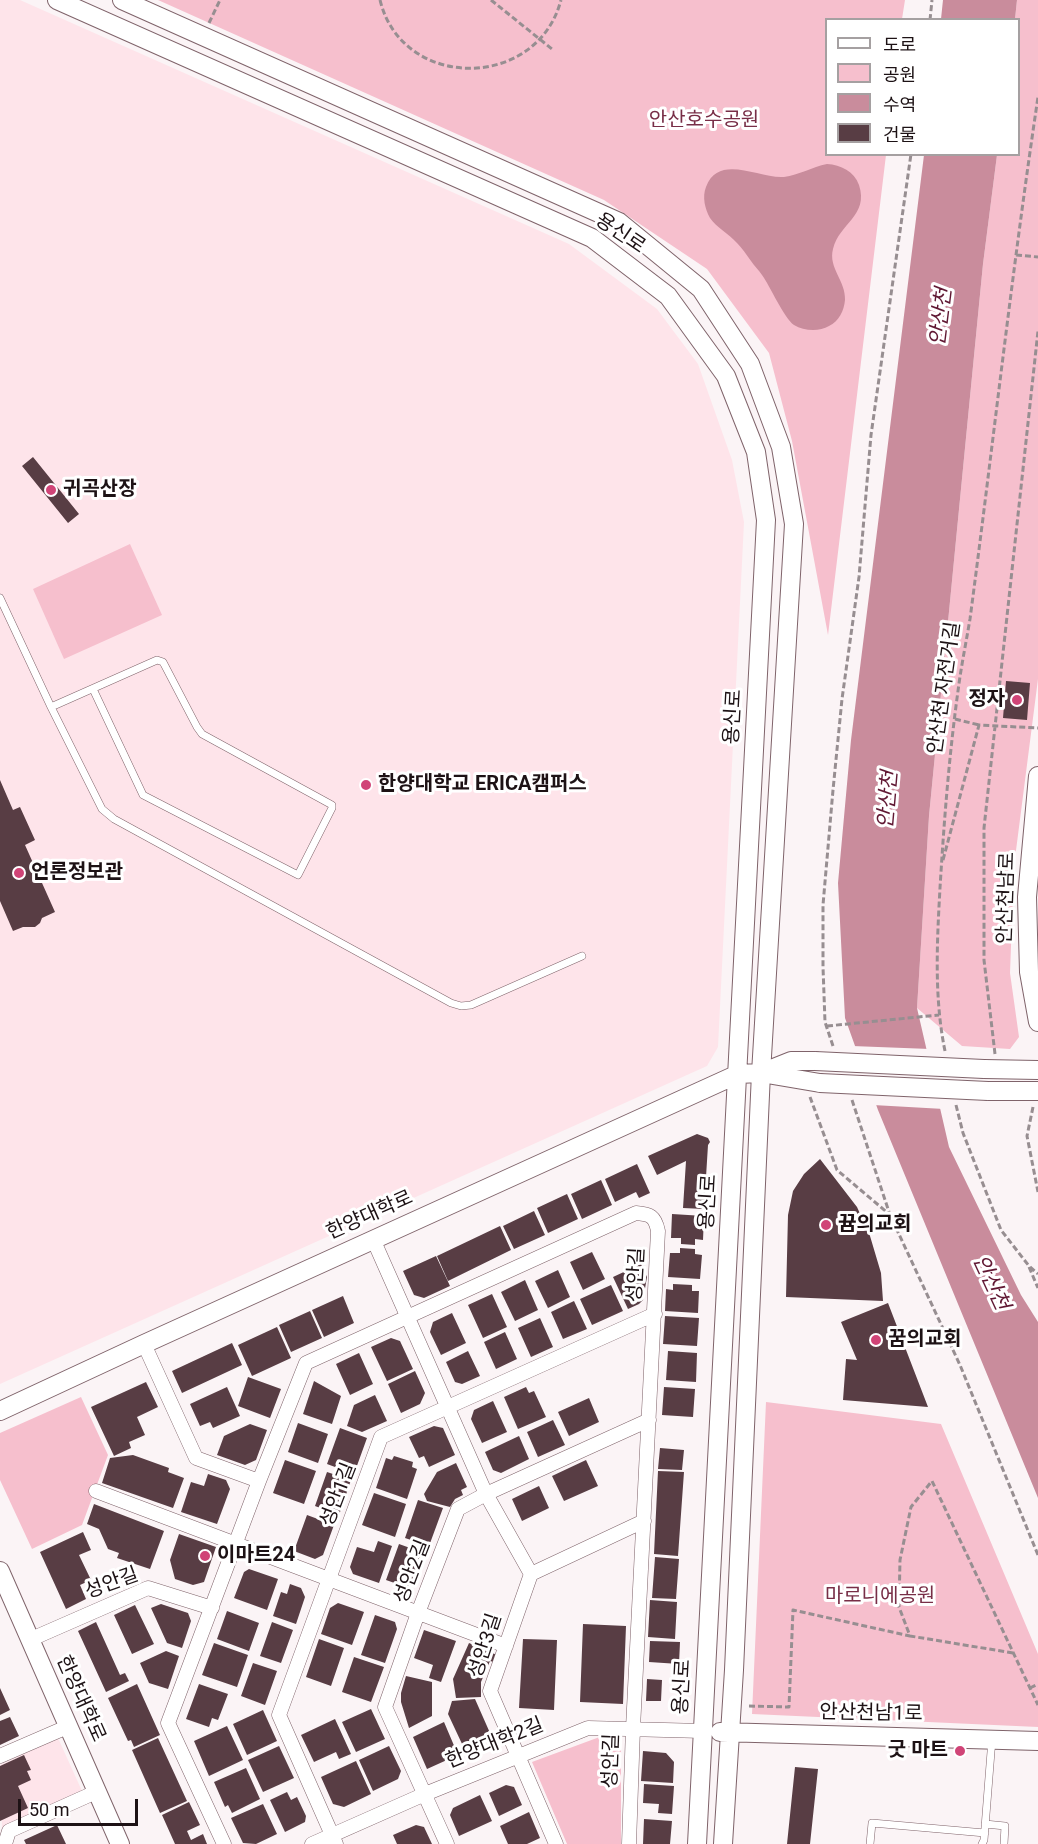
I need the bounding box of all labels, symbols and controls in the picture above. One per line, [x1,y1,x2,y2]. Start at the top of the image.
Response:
legend [825,18,1020,156]
text: 도로 [883,34,916,55]
text: 공원 [883,64,916,85]
text: 수역 [883,94,916,115]
park label: 안산호수공원 [649,109,759,133]
text: 건물 [883,124,916,145]
street label: 용신로 [590,209,650,259]
water label: 안산천 [926,287,958,347]
place label: 귀곡산장 [63,478,137,502]
marker: 귀곡산장 [44,483,58,497]
street label: 안산천 자전거길 [924,620,966,756]
place label: 정자 [968,688,1005,712]
street label: 용신로 [721,689,747,745]
marker: 정자 [1010,693,1024,707]
water label: 안산천 [874,770,904,830]
place label: 한양대학교 ERICA캠퍼스 [378,773,587,797]
marker: 한양대학교 ERICA캠퍼스 [359,778,373,792]
street label: 안산천남로 [993,852,1021,944]
place label: 언론정보관 [31,861,123,885]
marker: 언론정보관 [12,866,26,880]
street label: 용신로 [696,1174,722,1230]
street label: 한양대학로 [323,1186,417,1246]
place label: 뀸의교회 [838,1213,912,1237]
marker: 뀸의교회 [819,1218,833,1232]
street label: 성안길 [624,1247,650,1303]
water label: 안산천 [966,1251,1014,1315]
place label: 꿈의교회 [888,1328,962,1352]
marker: 꿈의교회 [869,1333,883,1347]
street label: 성안1길 [316,1460,362,1530]
street label: 성안2길 [390,1537,436,1607]
place label: 이마트24 [217,1544,295,1568]
marker: 이마트24 [198,1549,212,1563]
street label: 성안길 [82,1563,142,1605]
park label: 마로니에공원 [825,1585,935,1609]
street label: 성안3길 [464,1611,508,1681]
street label: 한양대학로 [50,1652,110,1746]
street label: 용신로 [670,1659,696,1715]
street label: 안산천남1로 [819,1701,923,1727]
street label: 한양대학2길 [443,1714,547,1774]
street label: 성안길 [599,1733,625,1789]
place label: 굿 마트 [888,1739,948,1763]
marker: 굿 마트 [953,1744,967,1758]
scale bar [21,1787,141,1825]
text: 50 m [29,1799,69,1820]

